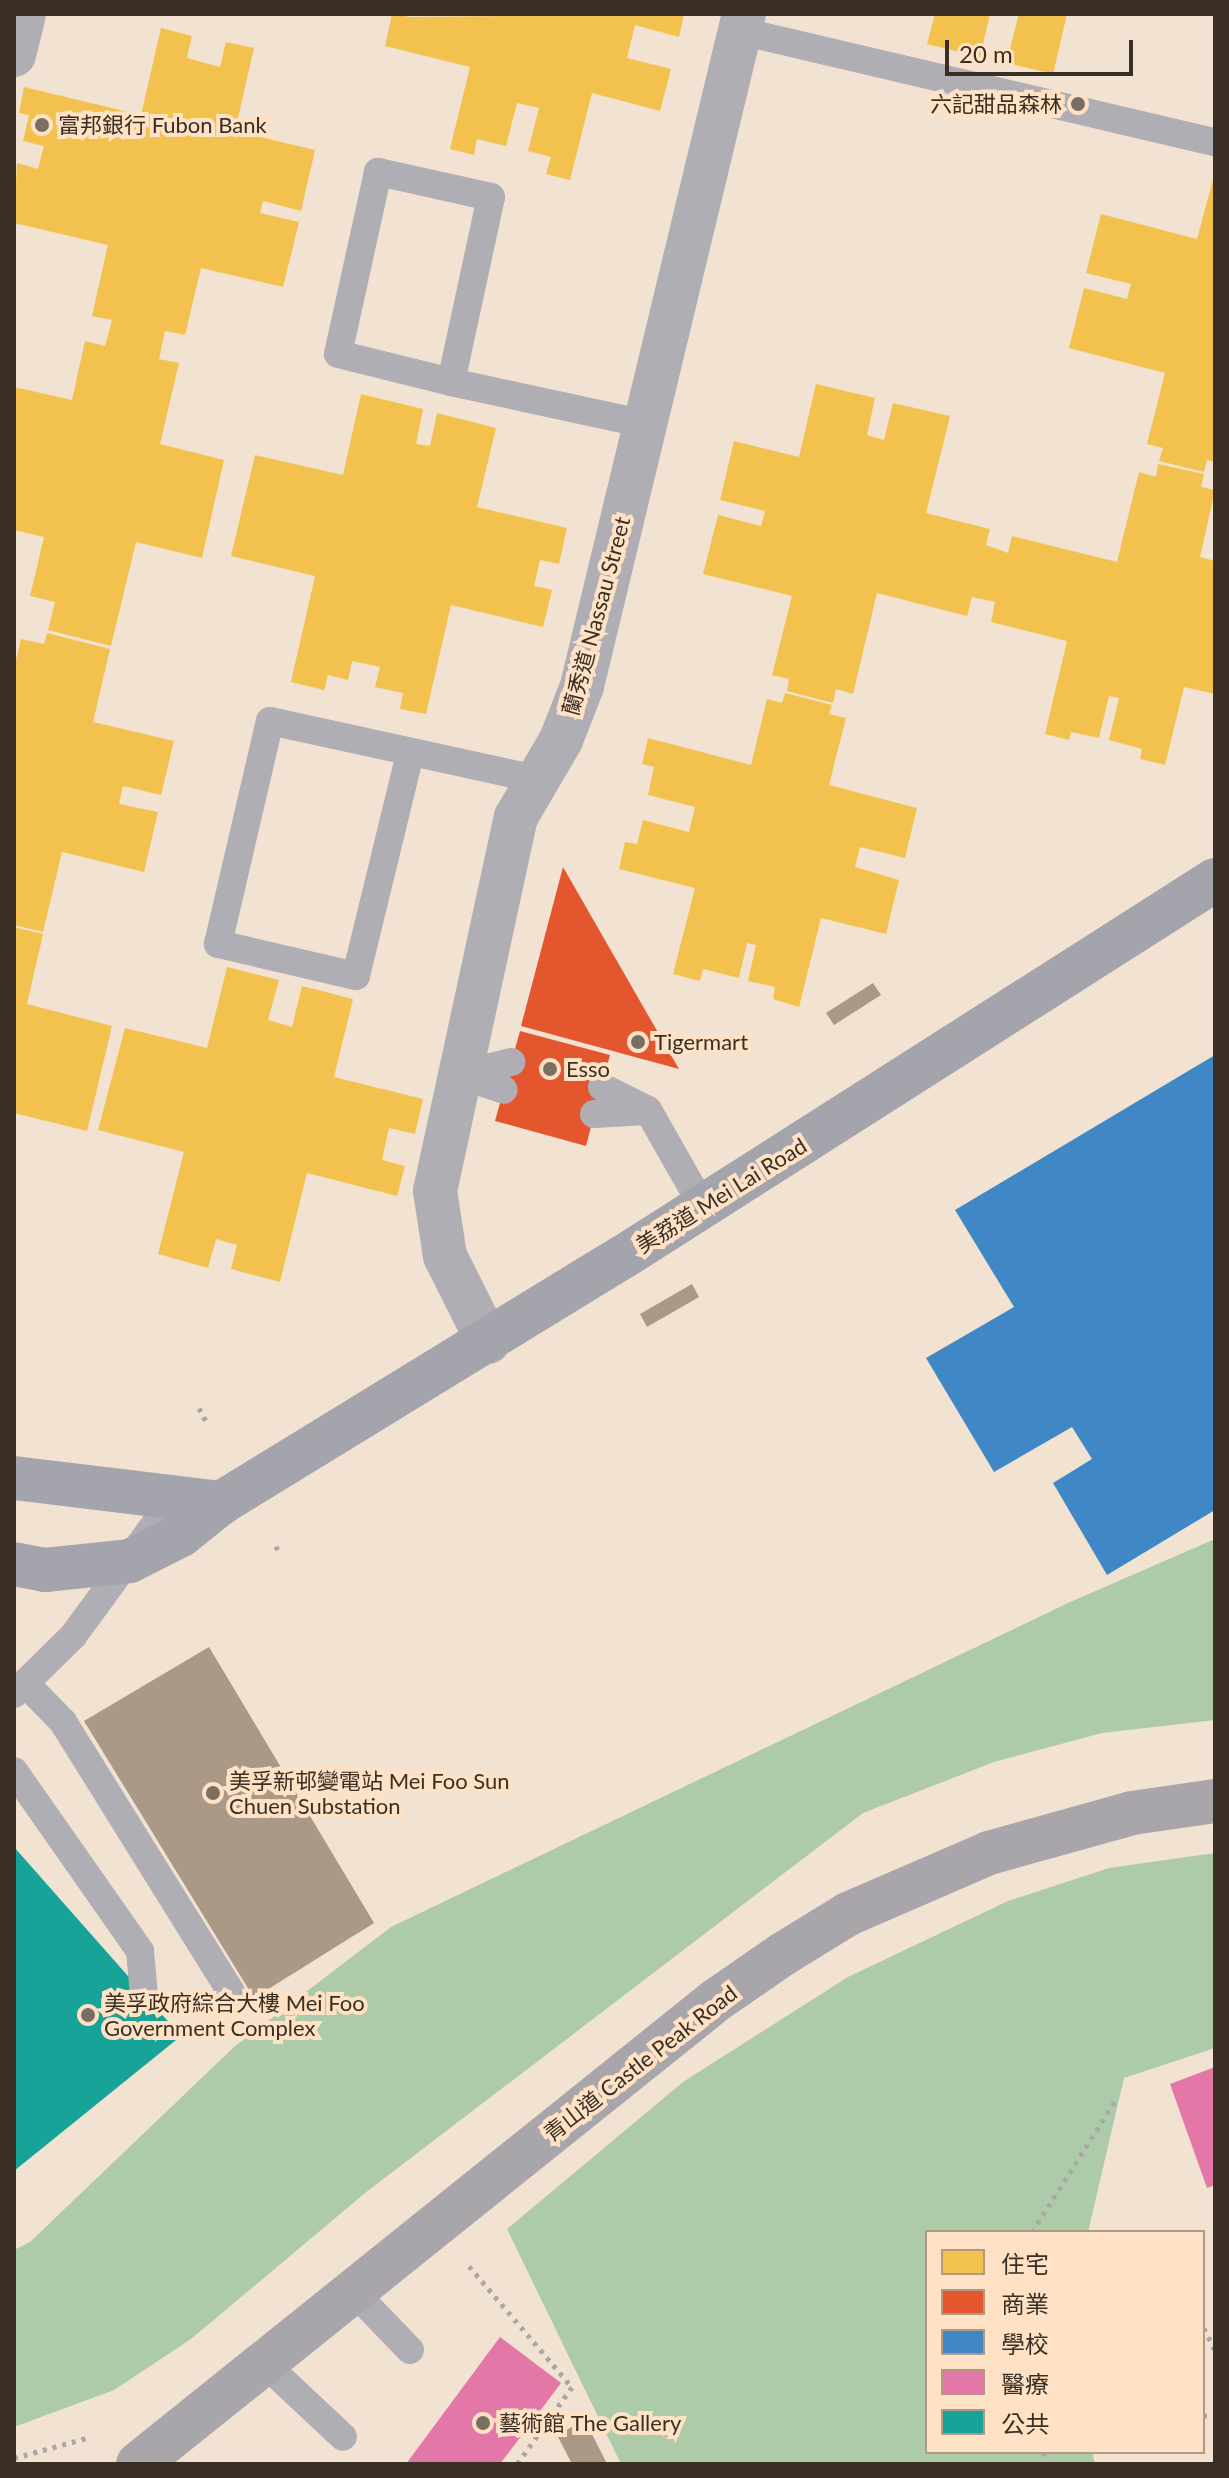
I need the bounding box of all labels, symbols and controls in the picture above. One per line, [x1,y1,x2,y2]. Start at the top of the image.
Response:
scale bar [949,24,1137,74]
text: 20 m [959,39,1013,68]
place label: 六記甜品森林 [930,91,1062,117]
marker: 六記甜品森林 [1069,95,1087,113]
place label: 富邦銀行 Fubon Bank [58,112,267,138]
marker: 富邦銀行 Fubon Bank [33,116,51,134]
street label: 蘭秀道 Nassau Street [557,514,635,718]
place label: Tigermart [654,1029,748,1055]
marker: Tigermart [629,1033,647,1051]
place label: Esso [566,1056,610,1082]
marker: Esso [541,1060,559,1078]
street label: 美荔道 Mei Lai Road [631,1132,811,1258]
place label: 美孚新邨變電站 Mei Foo Sun Chuen Substation [229,1767,510,1818]
marker: 美孚新邨變電站 Mei Foo Sun Chuen Substation [204,1784,222,1802]
street label: 青山道 Castle Peak Road [538,1979,742,2147]
place label: 美孚政府綜合大樓 Mei Foo Government Complex [104,1989,365,2040]
marker: 美孚政府綜合大樓 Mei Foo Government Complex [79,2006,97,2024]
legend [925,2230,1205,2454]
text: 住宅 [1001,2249,1049,2278]
text: 商業 [1001,2289,1049,2318]
text: 學校 [1001,2329,1049,2358]
text: 醫療 [1001,2369,1049,2398]
text: 公共 [1001,2409,1049,2438]
place label: 藝術館 The Gallery [499,2410,681,2436]
marker: 藝術館 The Gallery [474,2414,492,2432]

